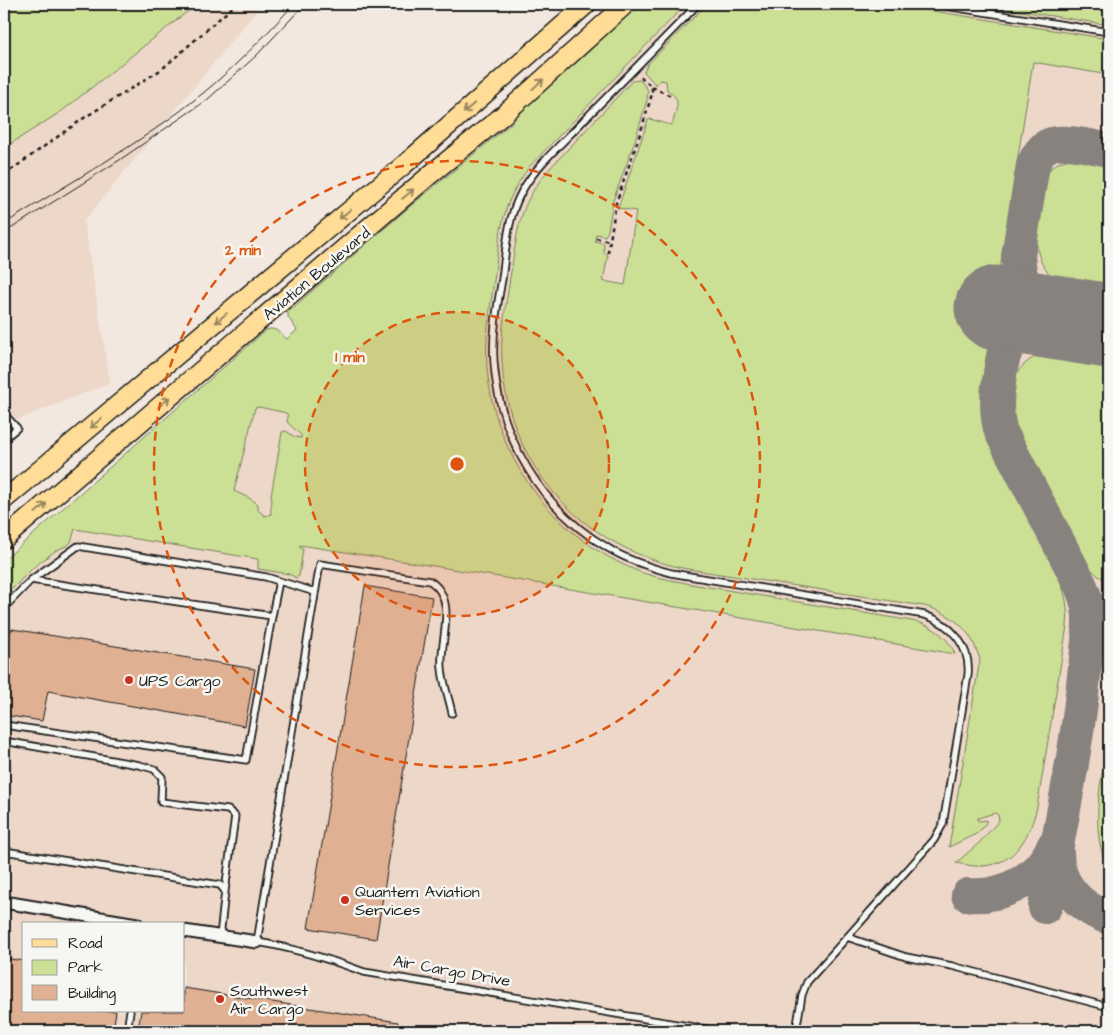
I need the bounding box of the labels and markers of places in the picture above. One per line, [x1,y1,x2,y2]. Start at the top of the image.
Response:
centre of rings [448,455,466,473]
place label: UPS Cargo [139,670,220,693]
marker: UPS Cargo [123,674,135,686]
place label: Quantem Aviation Services [355,881,480,921]
marker: Quantem Aviation Services [339,894,351,906]
place label: Southwest Air Cargo [230,980,308,1021]
marker: Southwest Air Cargo [214,993,226,1005]

